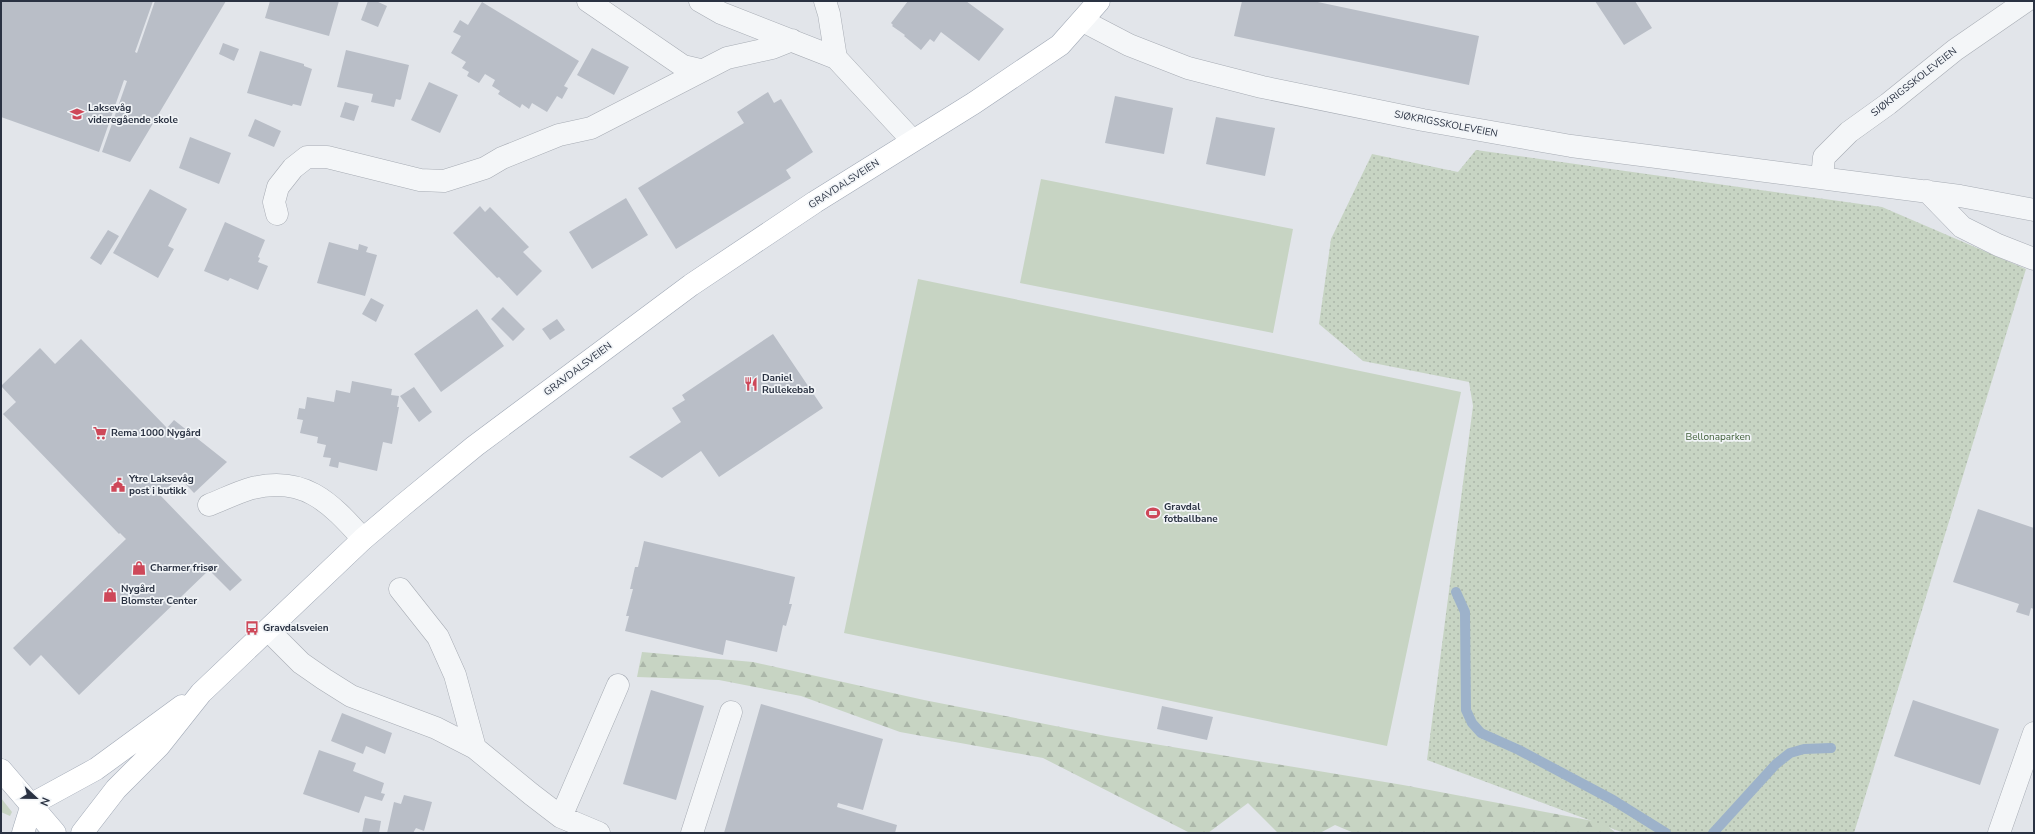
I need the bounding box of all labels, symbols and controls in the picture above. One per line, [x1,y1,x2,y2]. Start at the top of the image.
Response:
street label: SJØKRIGSSKOLEVEIEN [1868,44,1960,120]
place label: Laksevåg videregående skole [87,101,178,127]
school or university icon: Laksevåg videregående skole [69,106,85,122]
street label: SJØKRIGSSKOLEVEIEN [1393,107,1499,141]
street label: GRAVDALSVEIEN [806,156,882,212]
street label: GRAVDALSVEIEN [541,339,615,399]
place label: Daniel Rullekebab [762,371,815,397]
restaurant icon: Daniel Rullekebab [743,376,759,392]
supermarket icon: Rema 1000 Nygård [92,425,108,441]
place label: Rema 1000 Nygård [111,426,201,440]
park label: Bellonaparken [1685,430,1751,444]
place label: Ytre Laksevåg post i butikk [128,472,194,498]
public building icon: Ytre Laksevåg post i butikk [110,477,126,493]
place label: Gravdal fotballbane [1164,500,1218,526]
sports icon: Gravdal fotballbane [1145,505,1161,521]
shop icon: Charmer frisør [131,560,147,576]
place label: Charmer frisør [150,561,218,575]
place label: Nygård Blomster Center [121,582,197,608]
shop icon: Nygård Blomster Center [102,587,118,603]
bus stop icon: Gravdalsveien [244,620,260,636]
place label: Gravdalsveien [263,621,329,635]
north arrow [16,778,56,818]
text: N [36,795,53,808]

